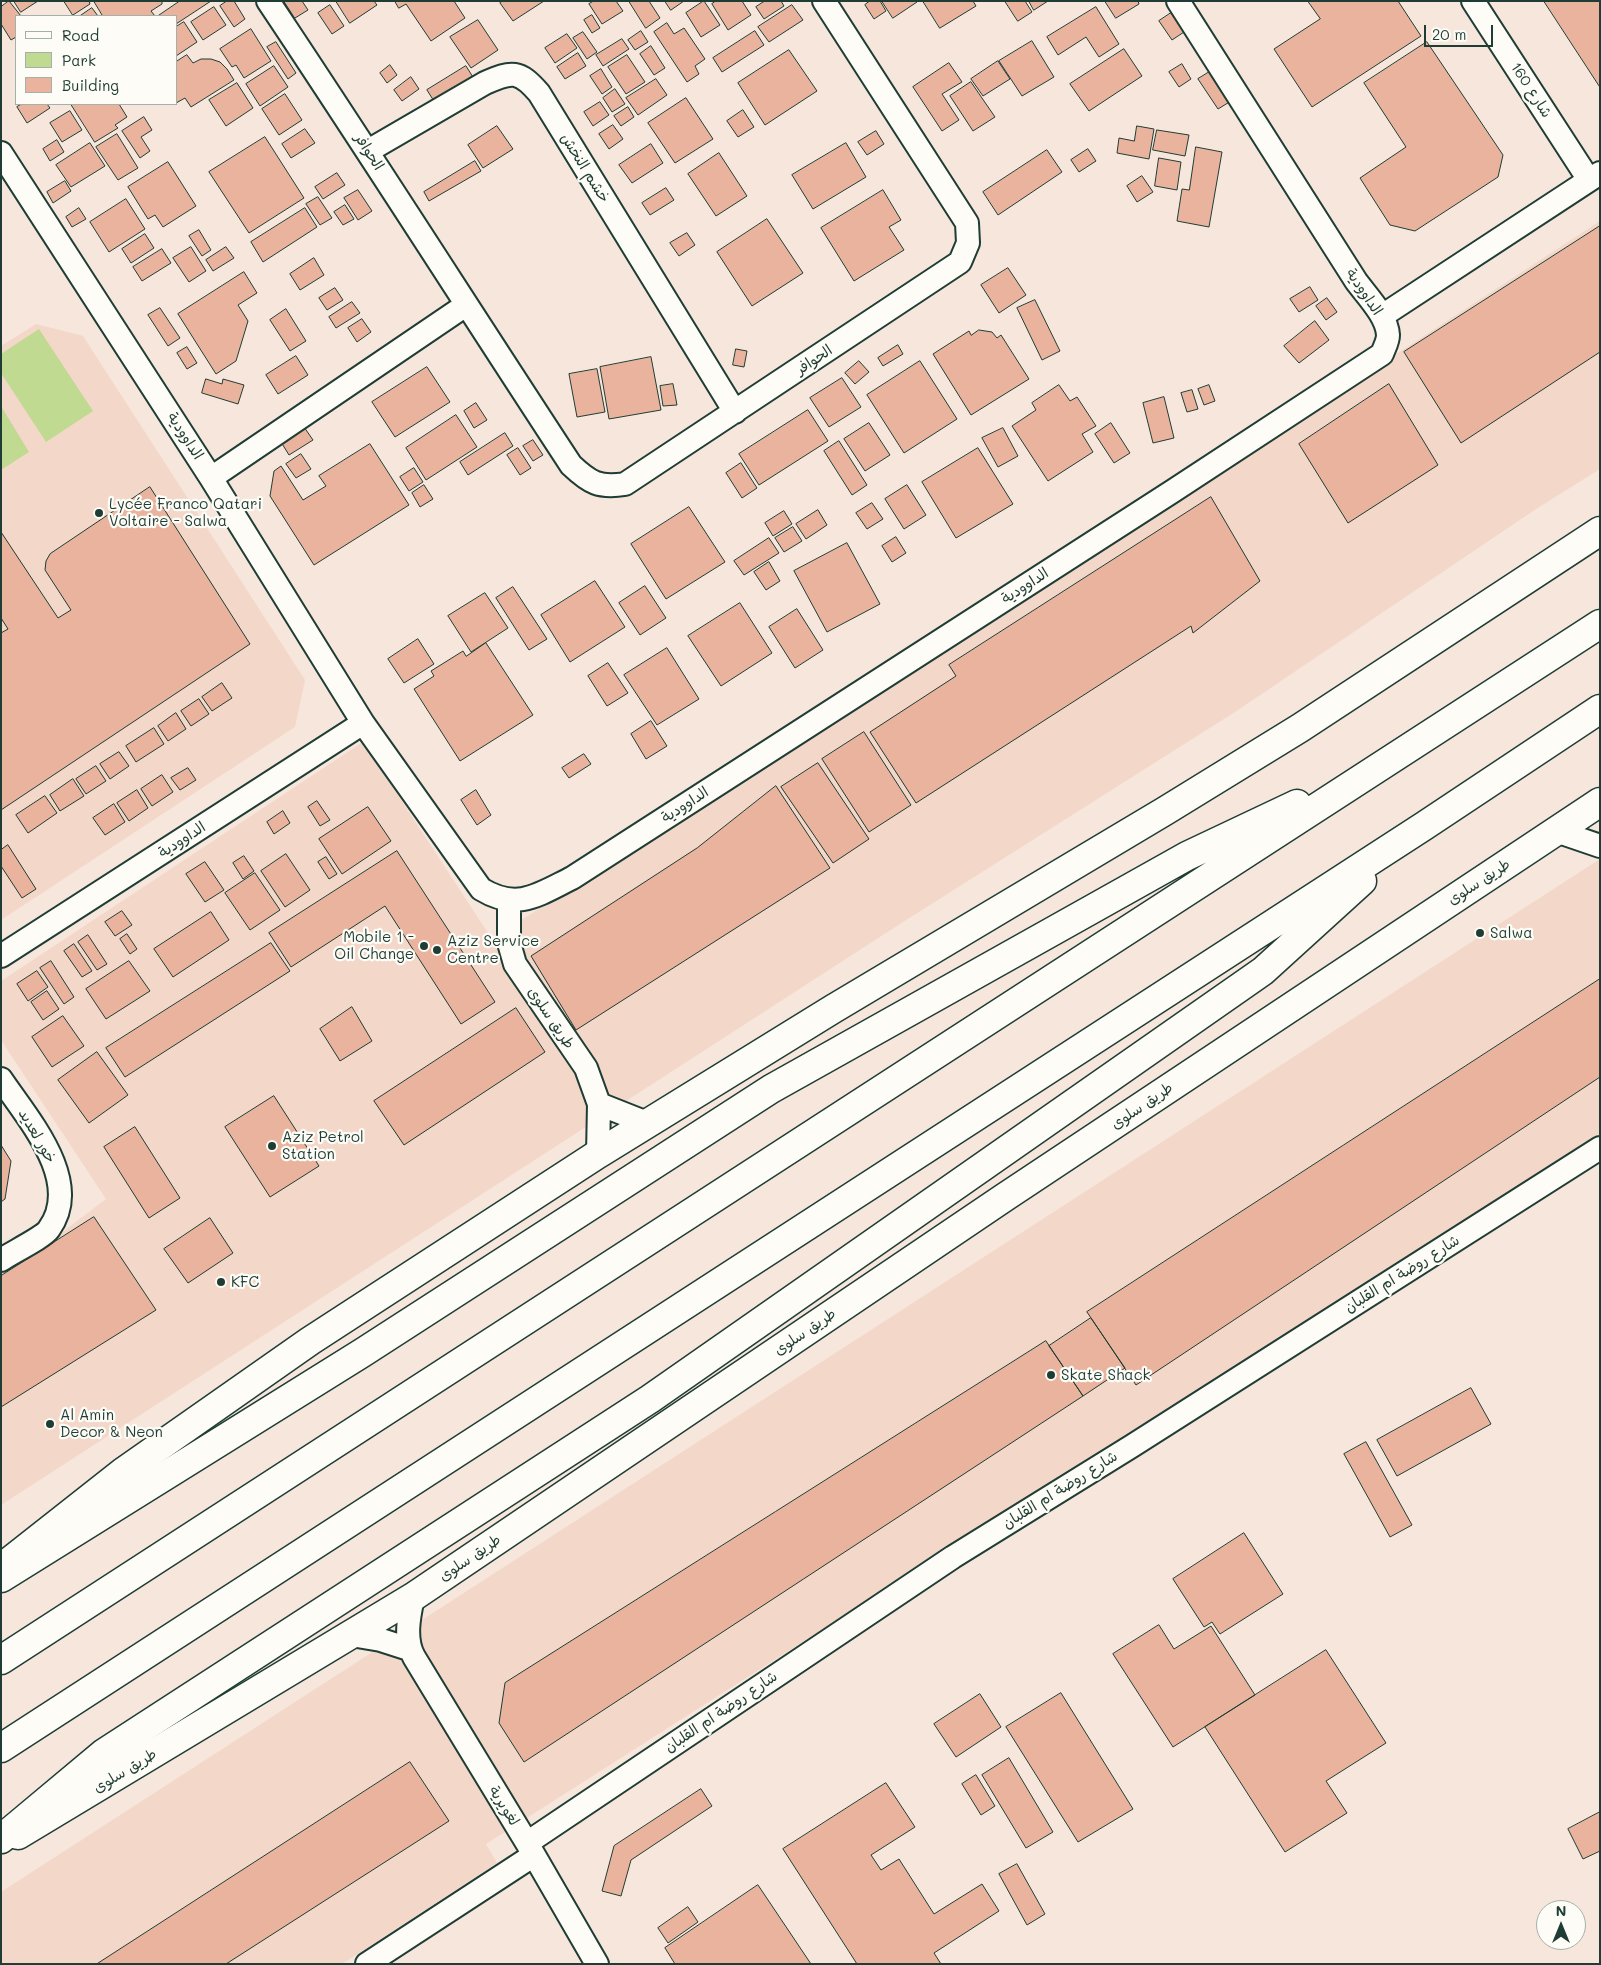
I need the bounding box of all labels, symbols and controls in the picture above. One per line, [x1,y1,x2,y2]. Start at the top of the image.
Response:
legend [15,15,178,105]
scale bar [1426,15,1495,47]
text: 20 m [1432,24,1466,44]
text: Road [62,25,99,45]
text: Park [62,50,96,70]
street label: شارع 160 [1506,59,1556,121]
text: Building [62,75,119,95]
street label: الحوافر [350,130,388,174]
street label: خشم النخش [557,130,613,206]
street label: الداوودية [1342,265,1386,319]
street label: الحوافر [792,341,836,379]
street label: الداوودية [163,409,207,463]
place label: Lycée Franco Qatari Voltaire - Salwa [109,495,262,530]
marker: Lycée Franco Qatari Voltaire - Salwa [93,507,105,519]
street label: الداوودية [998,564,1052,608]
street label: الداوودية [658,783,712,827]
street label: الداوودية [155,818,209,862]
street label: طريق سلوى [1444,855,1514,909]
place label: Salwa [1490,924,1533,942]
marker: Salwa [1474,927,1486,939]
place label: Mobile 1 - Oil Change [334,928,414,963]
place label: Aziz Service Centre [447,932,539,967]
marker: Mobile 1 - Oil Change [418,940,430,952]
marker: Aziz Service Centre [431,944,443,956]
street label: طريق سلوى [524,984,578,1052]
street label: طريق سلوى [1108,1079,1176,1133]
street label: خور لعديد [14,1106,60,1166]
place label: Aziz Petrol Station [282,1128,364,1163]
marker: Aziz Petrol Station [266,1140,278,1152]
street label: شارع روضة ام القلبان [1341,1231,1463,1317]
place label: KFC [231,1273,259,1291]
marker: KFC [215,1276,227,1288]
street label: طريق سلوى [771,1305,839,1359]
place label: Skate Shack [1061,1366,1150,1384]
marker: Skate Shack [1045,1369,1057,1381]
place label: Al Amin Decor & Neon [60,1406,163,1441]
marker: Al Amin Decor & Neon [44,1418,56,1430]
street label: شارع روضة ام القلبان [999,1447,1121,1533]
street label: طريق سلوى [436,1531,504,1585]
street label: شارع روضة ام القلبان [661,1668,781,1756]
street label: طريق سلوى [90,1745,160,1797]
street label: لغويرية [485,1783,523,1829]
north arrow [1536,1900,1586,1950]
text: N [1556,1901,1566,1920]

